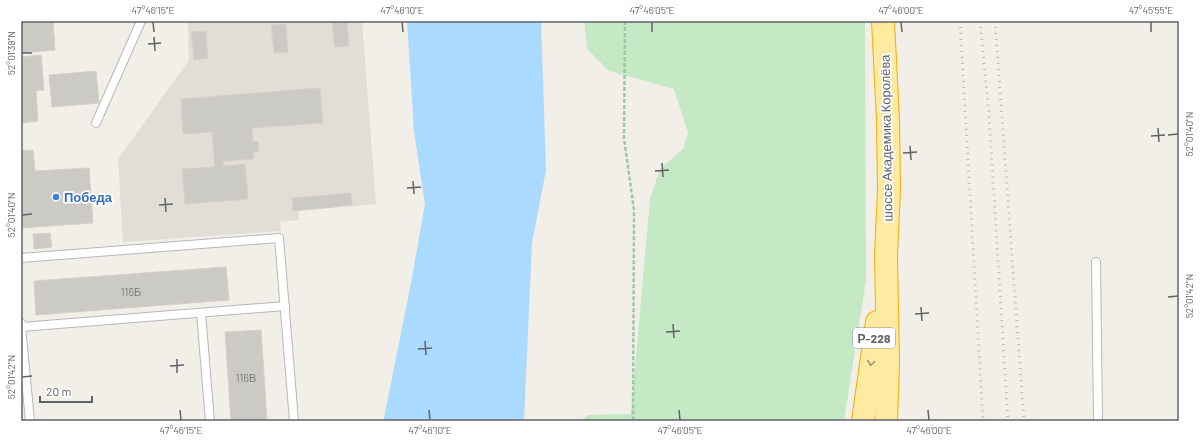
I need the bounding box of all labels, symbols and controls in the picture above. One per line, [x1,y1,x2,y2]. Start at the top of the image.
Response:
text: 47°46'15"E [131,4,175,16]
text: 47°46'10"E [380,4,424,16]
text: 47°46'05"E [629,4,675,16]
text: 47°46'00"E [878,4,924,16]
text: 47°45'55"E [1129,4,1173,16]
text: 52°01'38"N [5,31,17,75]
street label: шоссе Академика Королёва [877,54,895,222]
text: 52°01'40"N [1183,112,1195,156]
place label: Победа [64,189,113,205]
marker: Победа [51,192,61,202]
text: 52°01'40"N [5,193,17,237]
text: 52°01'42"N [1183,274,1195,318]
house number: 116Б [121,285,141,298]
road number: Р-228 [853,328,895,348]
text: 52°01'42"N [5,355,17,399]
one-way arrow [867,360,876,366]
house number: 116В [236,371,256,384]
scale bar [40,378,92,404]
text: 20 m [46,384,72,398]
text: 47°46'15"E [159,424,203,436]
text: 47°46'10"E [408,424,452,436]
text: 47°46'05"E [657,424,703,436]
text: 47°46'00"E [906,424,952,436]

